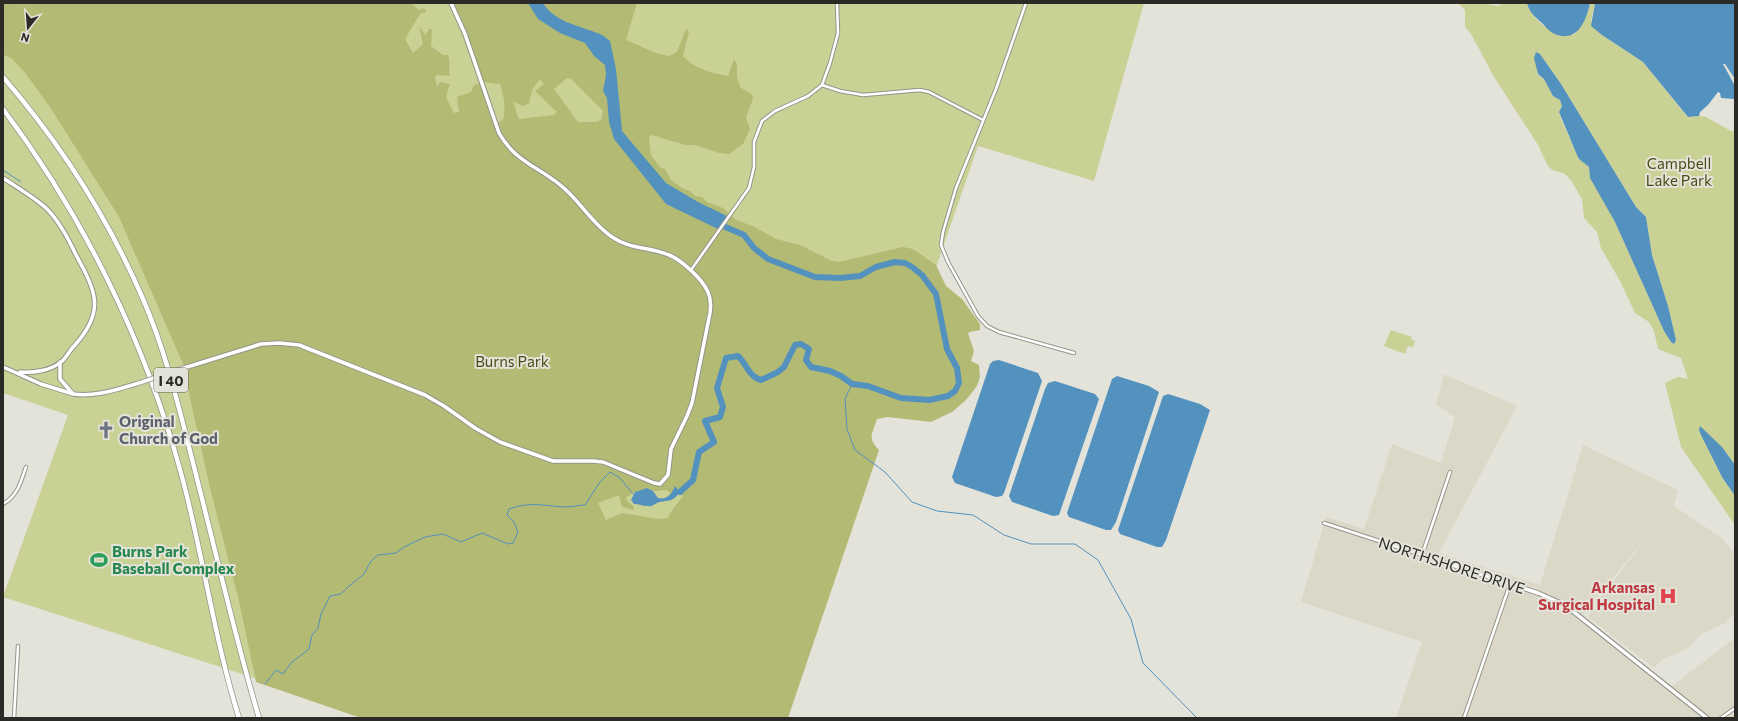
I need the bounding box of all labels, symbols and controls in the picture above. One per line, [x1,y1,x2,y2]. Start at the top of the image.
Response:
north arrow [8,8,48,48]
text: N [19,31,31,45]
park label: Campbell Lake Park [1646,154,1712,189]
park label: Burns Park [475,352,549,370]
road number: I 40 [154,368,188,392]
place label: Original Church of God [119,412,218,447]
church icon: Original Church of God [96,420,116,440]
street label: NORTHSHORE DRIVE [1377,533,1528,597]
place label: Burns Park Baseball Complex [112,542,235,577]
sports icon: Burns Park Baseball Complex [89,550,109,570]
place label: Arkansas Surgical Hospital [1538,578,1655,613]
hospital icon: Arkansas Surgical Hospital [1658,586,1678,606]

